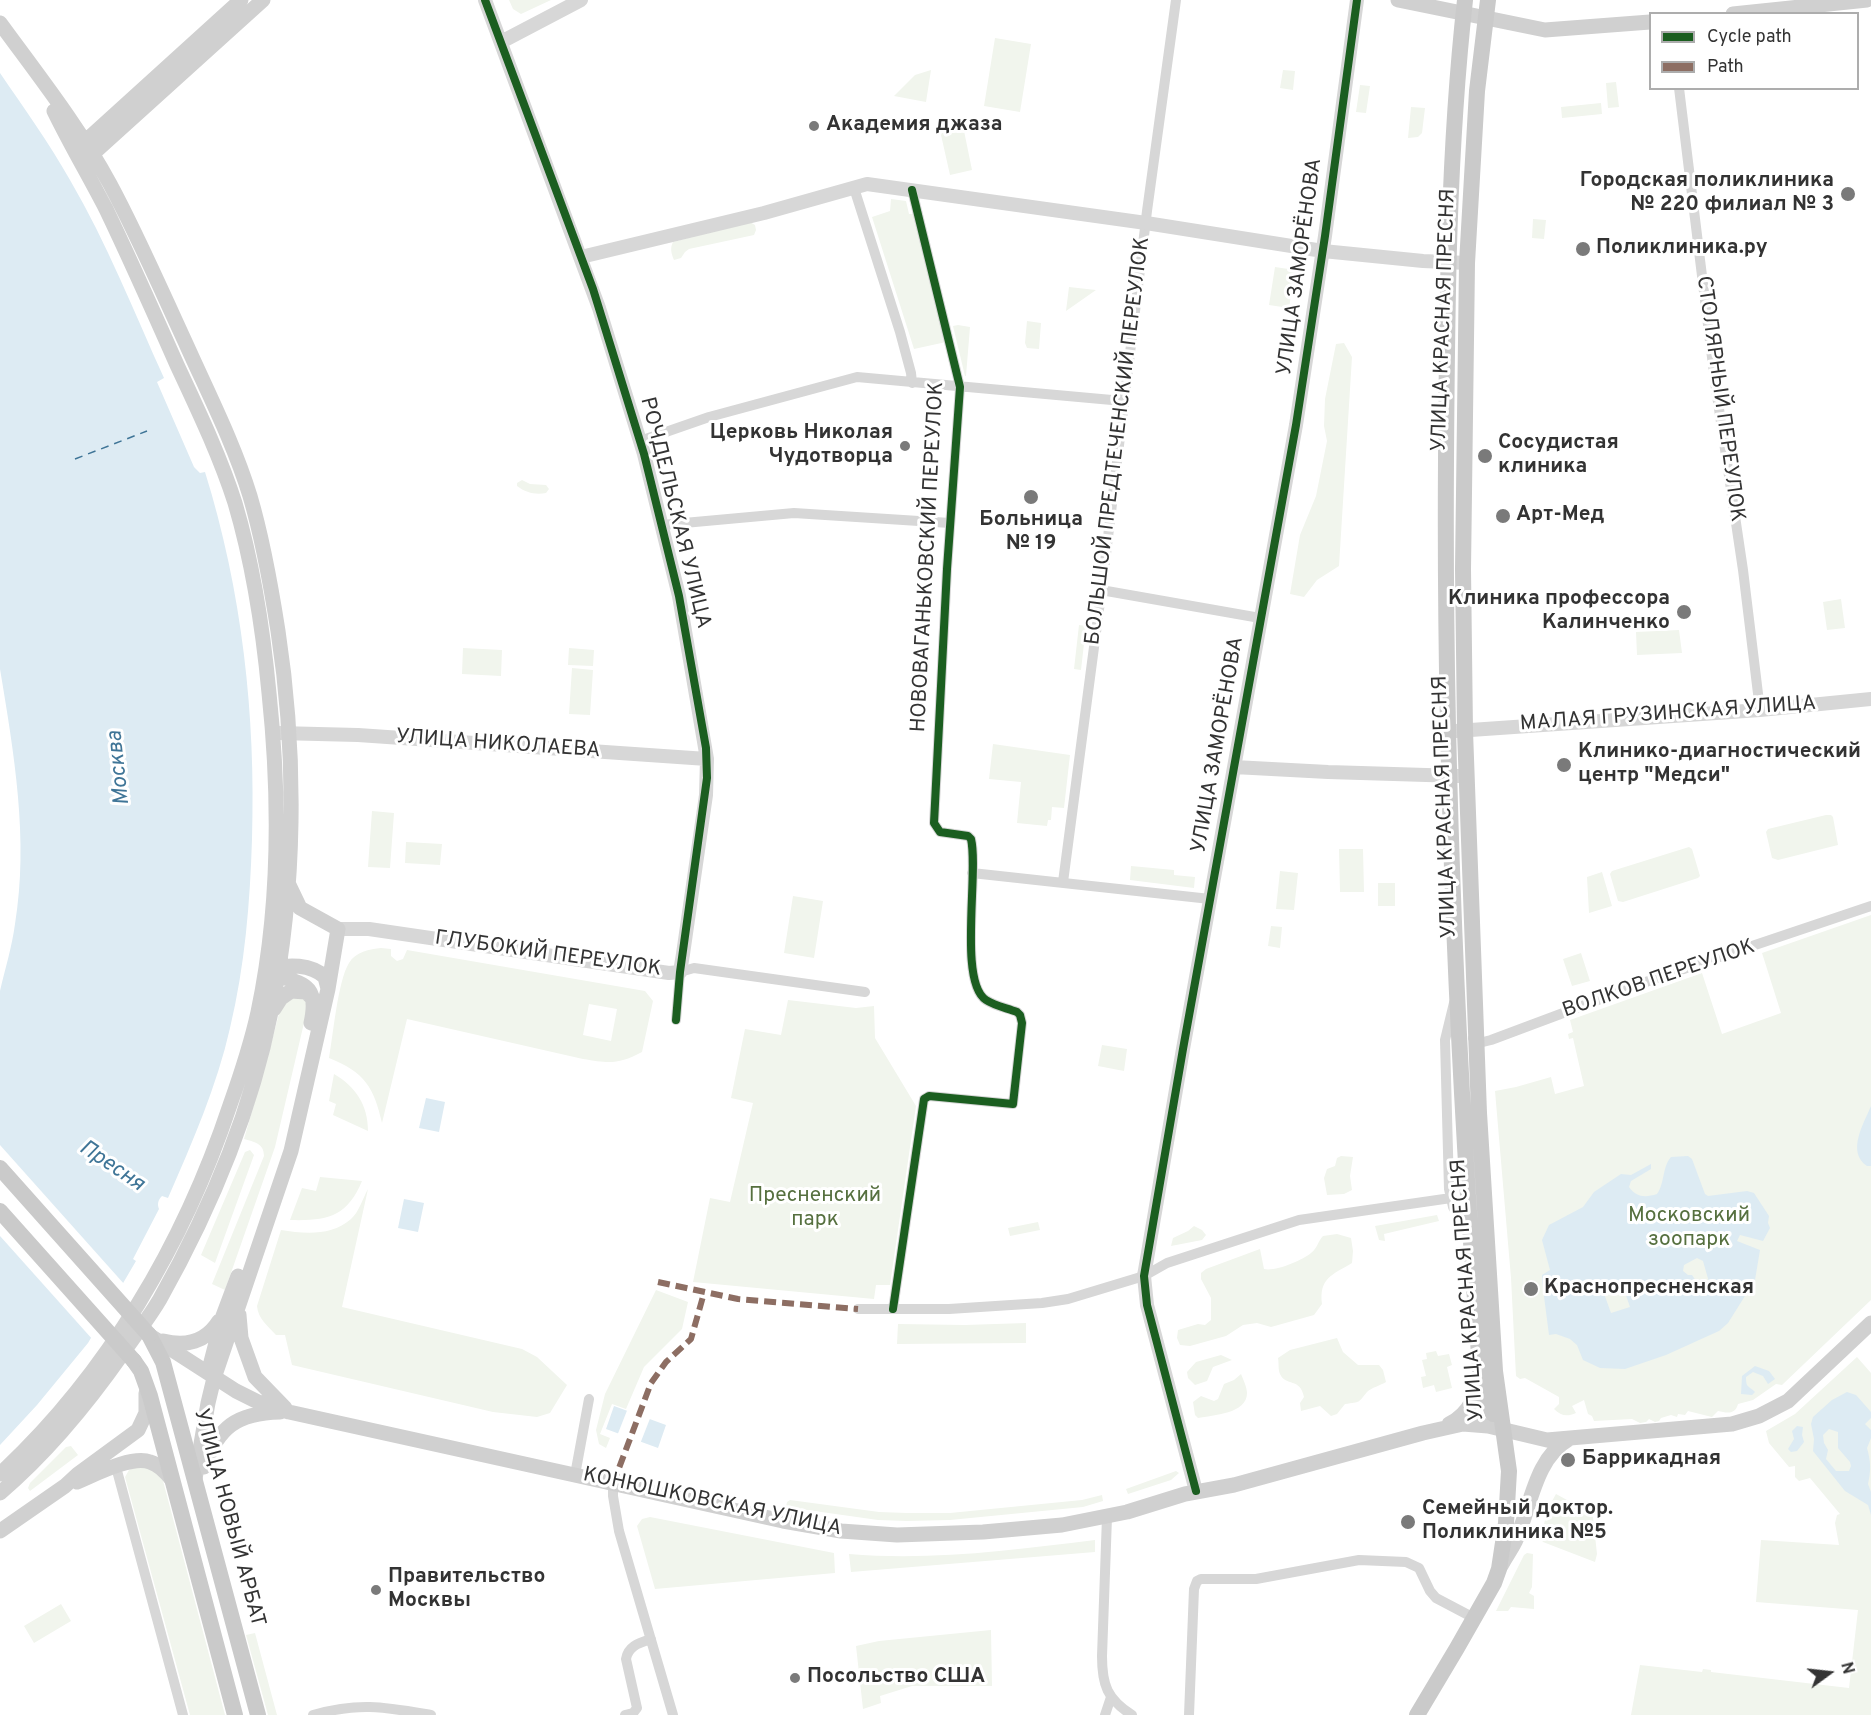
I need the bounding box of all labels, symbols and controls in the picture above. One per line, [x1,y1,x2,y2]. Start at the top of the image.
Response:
legend [1649,12,1859,90]
text: Cycle path [1707,26,1792,49]
text: Path [1707,56,1744,79]
place label: Академия джаза [826,113,1002,139]
marker: Академия джаза [807,119,821,133]
street label: УЛИЦА ЗАМОРЁНОВА [1273,157,1329,377]
place label: Городская поликлиника № 220 филиал № 3 [1580,169,1834,219]
marker: Городская поликлиника № 220 филиал № 3 [1839,185,1857,203]
street label: УЛИЦА КРАСНАЯ ПРЕСНЯ [1428,188,1462,452]
street label: БОЛЬШОЙ ПРЕДТЕЧЕНСКИЙ ПЕРЕУЛОК [1081,236,1157,646]
place label: Поликлиника.ру [1596,236,1768,262]
marker: Поликлиника.ру [1574,240,1592,258]
street label: СТОЛЯРНЫЙ ПЕРЕУЛОК [1689,274,1749,524]
street label: НОВОВАГАНЬКОВСКИЙ ПЕРЕУЛОК [907,381,951,733]
street label: РОЧДЕЛЬСКАЯ УЛИЦА [633,395,715,631]
place label: Церковь Николая Чудотворца [710,421,893,471]
place label: Сосудистая клиника [1498,431,1619,481]
marker: Церковь Николая Чудотворца [898,439,912,453]
marker: Сосудистая клиника [1476,447,1494,465]
marker: Больница № 19 [1022,488,1040,506]
place label: Арт-Мед [1516,503,1604,529]
marker: Арт-Мед [1494,507,1512,525]
place label: Больница № 19 [979,508,1083,558]
place label: Клиника профессора Калинченко [1448,587,1670,637]
marker: Клиника профессора Калинченко [1675,603,1693,621]
street label: УЛИЦА ЗАМОРЁНОВА [1188,635,1250,855]
street label: УЛИЦА КРАСНАЯ ПРЕСНЯ [1429,675,1463,939]
street label: МАЛАЯ ГРУЗИНСКАЯ УЛИЦА [1519,692,1817,738]
street label: УЛИЦА НИКОЛАЕВА [395,725,601,765]
water label: Москва [103,729,137,807]
place label: Клинико-диагностический центр "Медси" [1578,740,1861,790]
marker: Клинико-диагностический центр "Медси" [1555,756,1573,774]
street label: ГЛУБОКИЙ ПЕРЕУЛОК [433,927,663,983]
street label: ВОЛКОВ ПЕРЕУЛОК [1559,935,1759,1025]
water label: Пресня [73,1136,149,1198]
street label: УЛИЦА КРАСНАЯ ПРЕСНЯ [1447,1158,1491,1422]
park label: Пресненский парк [749,1184,881,1234]
park label: Московский зоопарк [1628,1204,1750,1254]
place label: Краснопресненская [1544,1276,1754,1302]
marker: Краснопресненская [1522,1280,1540,1298]
street label: УЛИЦА НОВЫЙ АРБАТ [187,1406,269,1630]
place label: Баррикадная [1582,1447,1721,1473]
marker: Баррикадная [1559,1451,1577,1469]
street label: КОНЮШКОВСКАЯ УЛИЦА [580,1463,844,1543]
place label: Семейный доктор. Поликлиника №5 [1422,1497,1613,1547]
marker: Семейный доктор. Поликлиника №5 [1399,1513,1417,1531]
place label: Правительство Москвы [388,1565,545,1615]
marker: Правительство Москвы [369,1583,383,1597]
north arrow [1799,1643,1859,1703]
text: N [1835,1660,1858,1676]
place label: Посольство США [807,1665,985,1691]
marker: Посольство США [788,1671,802,1685]

